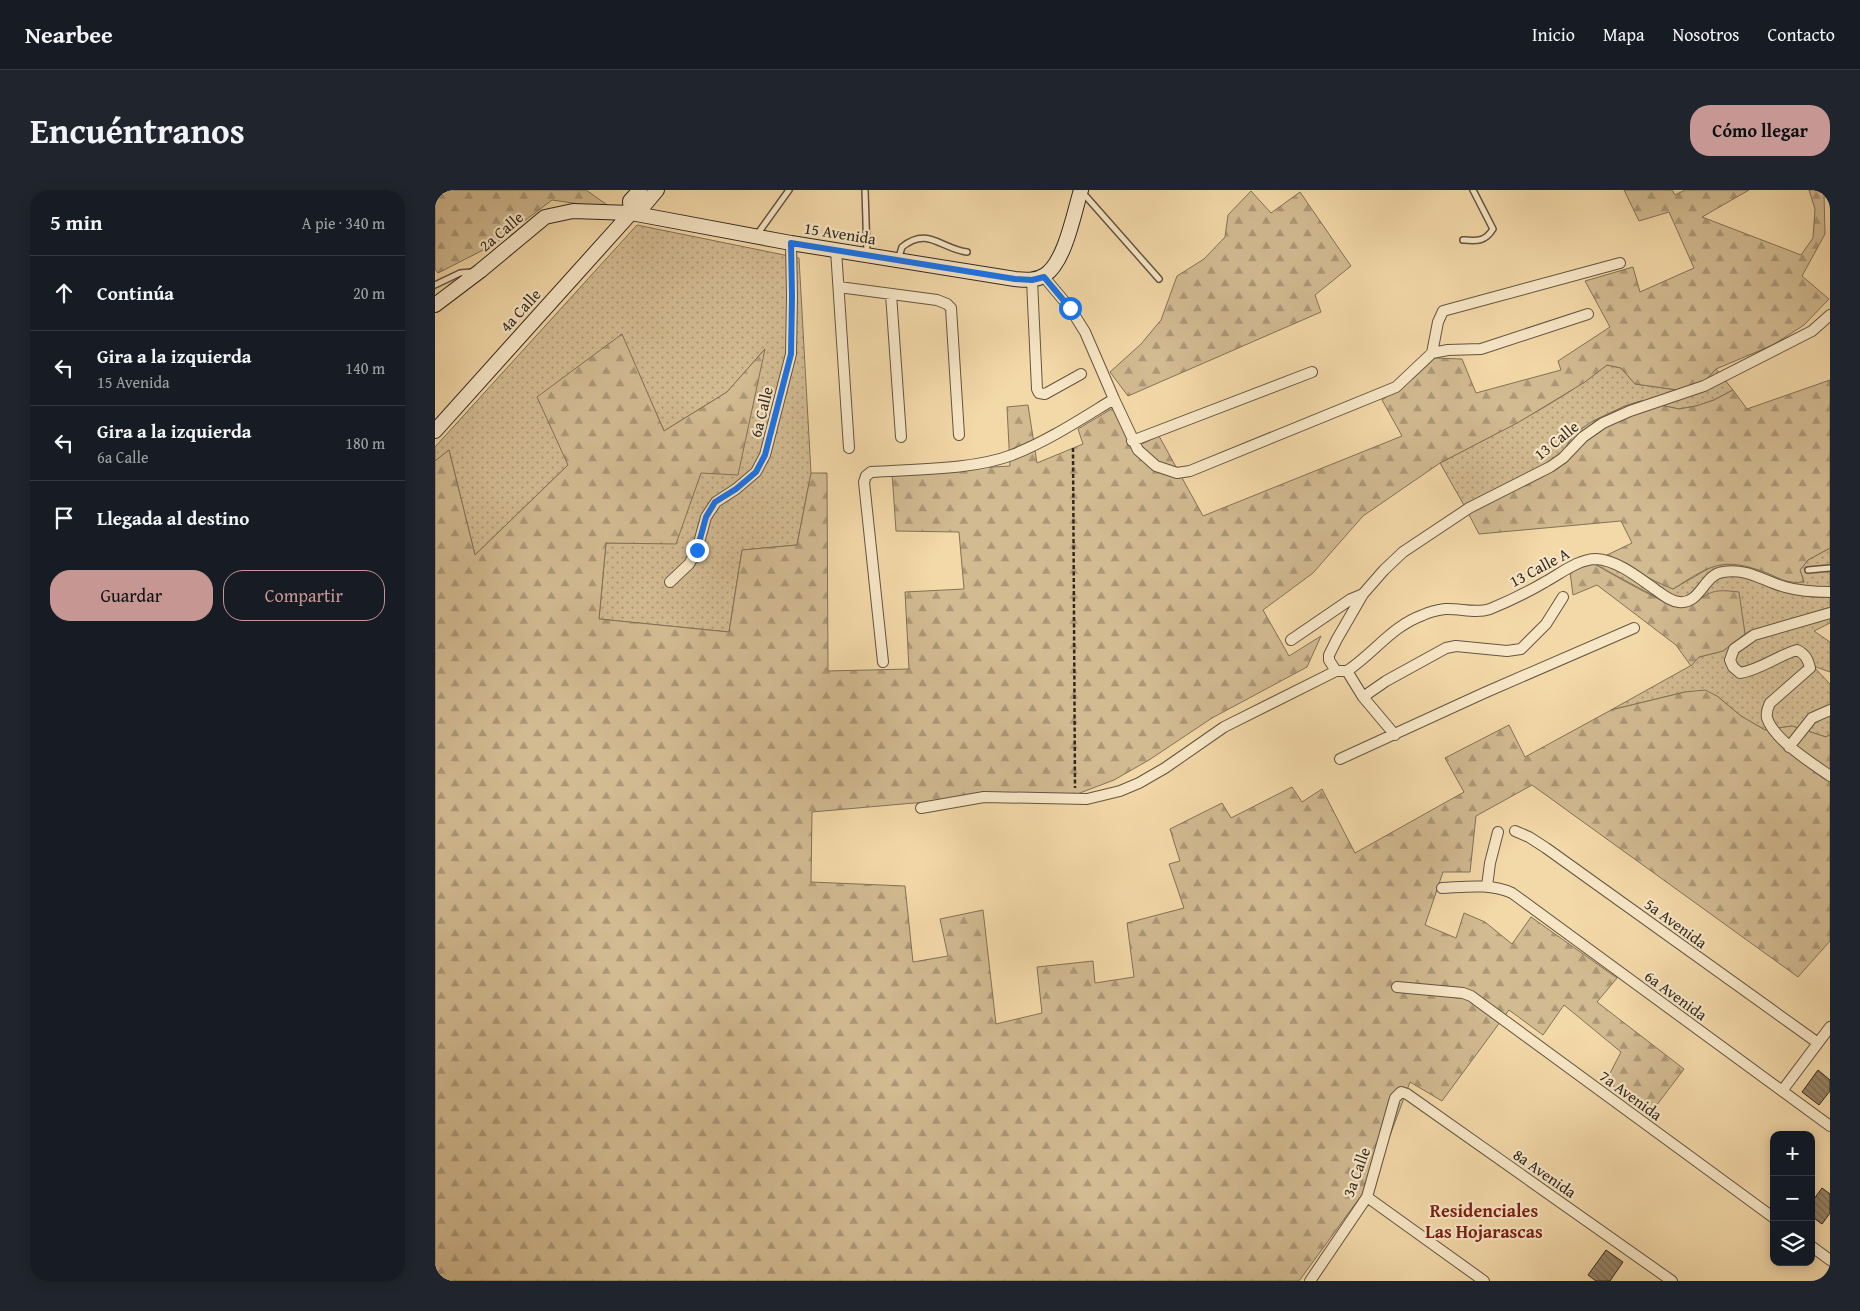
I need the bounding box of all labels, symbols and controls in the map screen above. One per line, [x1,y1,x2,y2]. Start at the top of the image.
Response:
text: Nearbee [25,17,113,52]
text: Inicio [1532,21,1575,48]
text: Mapa [1603,21,1644,48]
text: Nosotros [1672,21,1740,48]
text: Contacto [1768,21,1835,48]
text: Encuéntranos [30,105,245,156]
button: Cómo llegar [1690,105,1830,156]
street label: 2a Calle [474,205,528,257]
text: 5 min [50,207,102,238]
text: A pie · 340 m [302,211,385,235]
street label: 15 Avenida [802,215,878,251]
icon: ahead [50,279,78,307]
text: Continúa [97,279,174,307]
text: 20 m [353,281,385,305]
street label: 4a Calle [494,283,546,337]
route start [1059,297,1082,320]
text: Gira a la izquierda [97,342,252,370]
icon: left [50,354,78,382]
text: 140 m [345,356,385,380]
text: 15 Avenida [97,370,170,394]
street label: 6a Calle [743,384,779,440]
street label: 13 Calle [1528,414,1584,466]
text: Gira a la izquierda [97,417,252,445]
icon: left [50,429,78,457]
text: 180 m [345,431,385,455]
text: 6a Calle [97,445,149,469]
icon: arrive [50,504,78,532]
text: Llegada al destino [97,504,249,532]
route end [686,539,709,562]
street label: 13 Calle A [1505,541,1574,593]
button: Guardar [50,570,213,621]
button: Compartir [223,570,385,621]
street label: 5a Avenida [1640,892,1713,954]
street label: 6a Avenida [1640,964,1713,1026]
street label: 7a Avenida [1595,1064,1668,1126]
map controls [1770,1131,1815,1266]
button: + [1770,1131,1815,1176]
street label: 8a Avenida [1508,1142,1582,1204]
street label: 3a Calle [1336,1144,1376,1200]
button: − [1770,1176,1815,1221]
district label: Residenciales Las Hojarascas [1425,1197,1543,1245]
button: layers [1770,1221,1815,1266]

